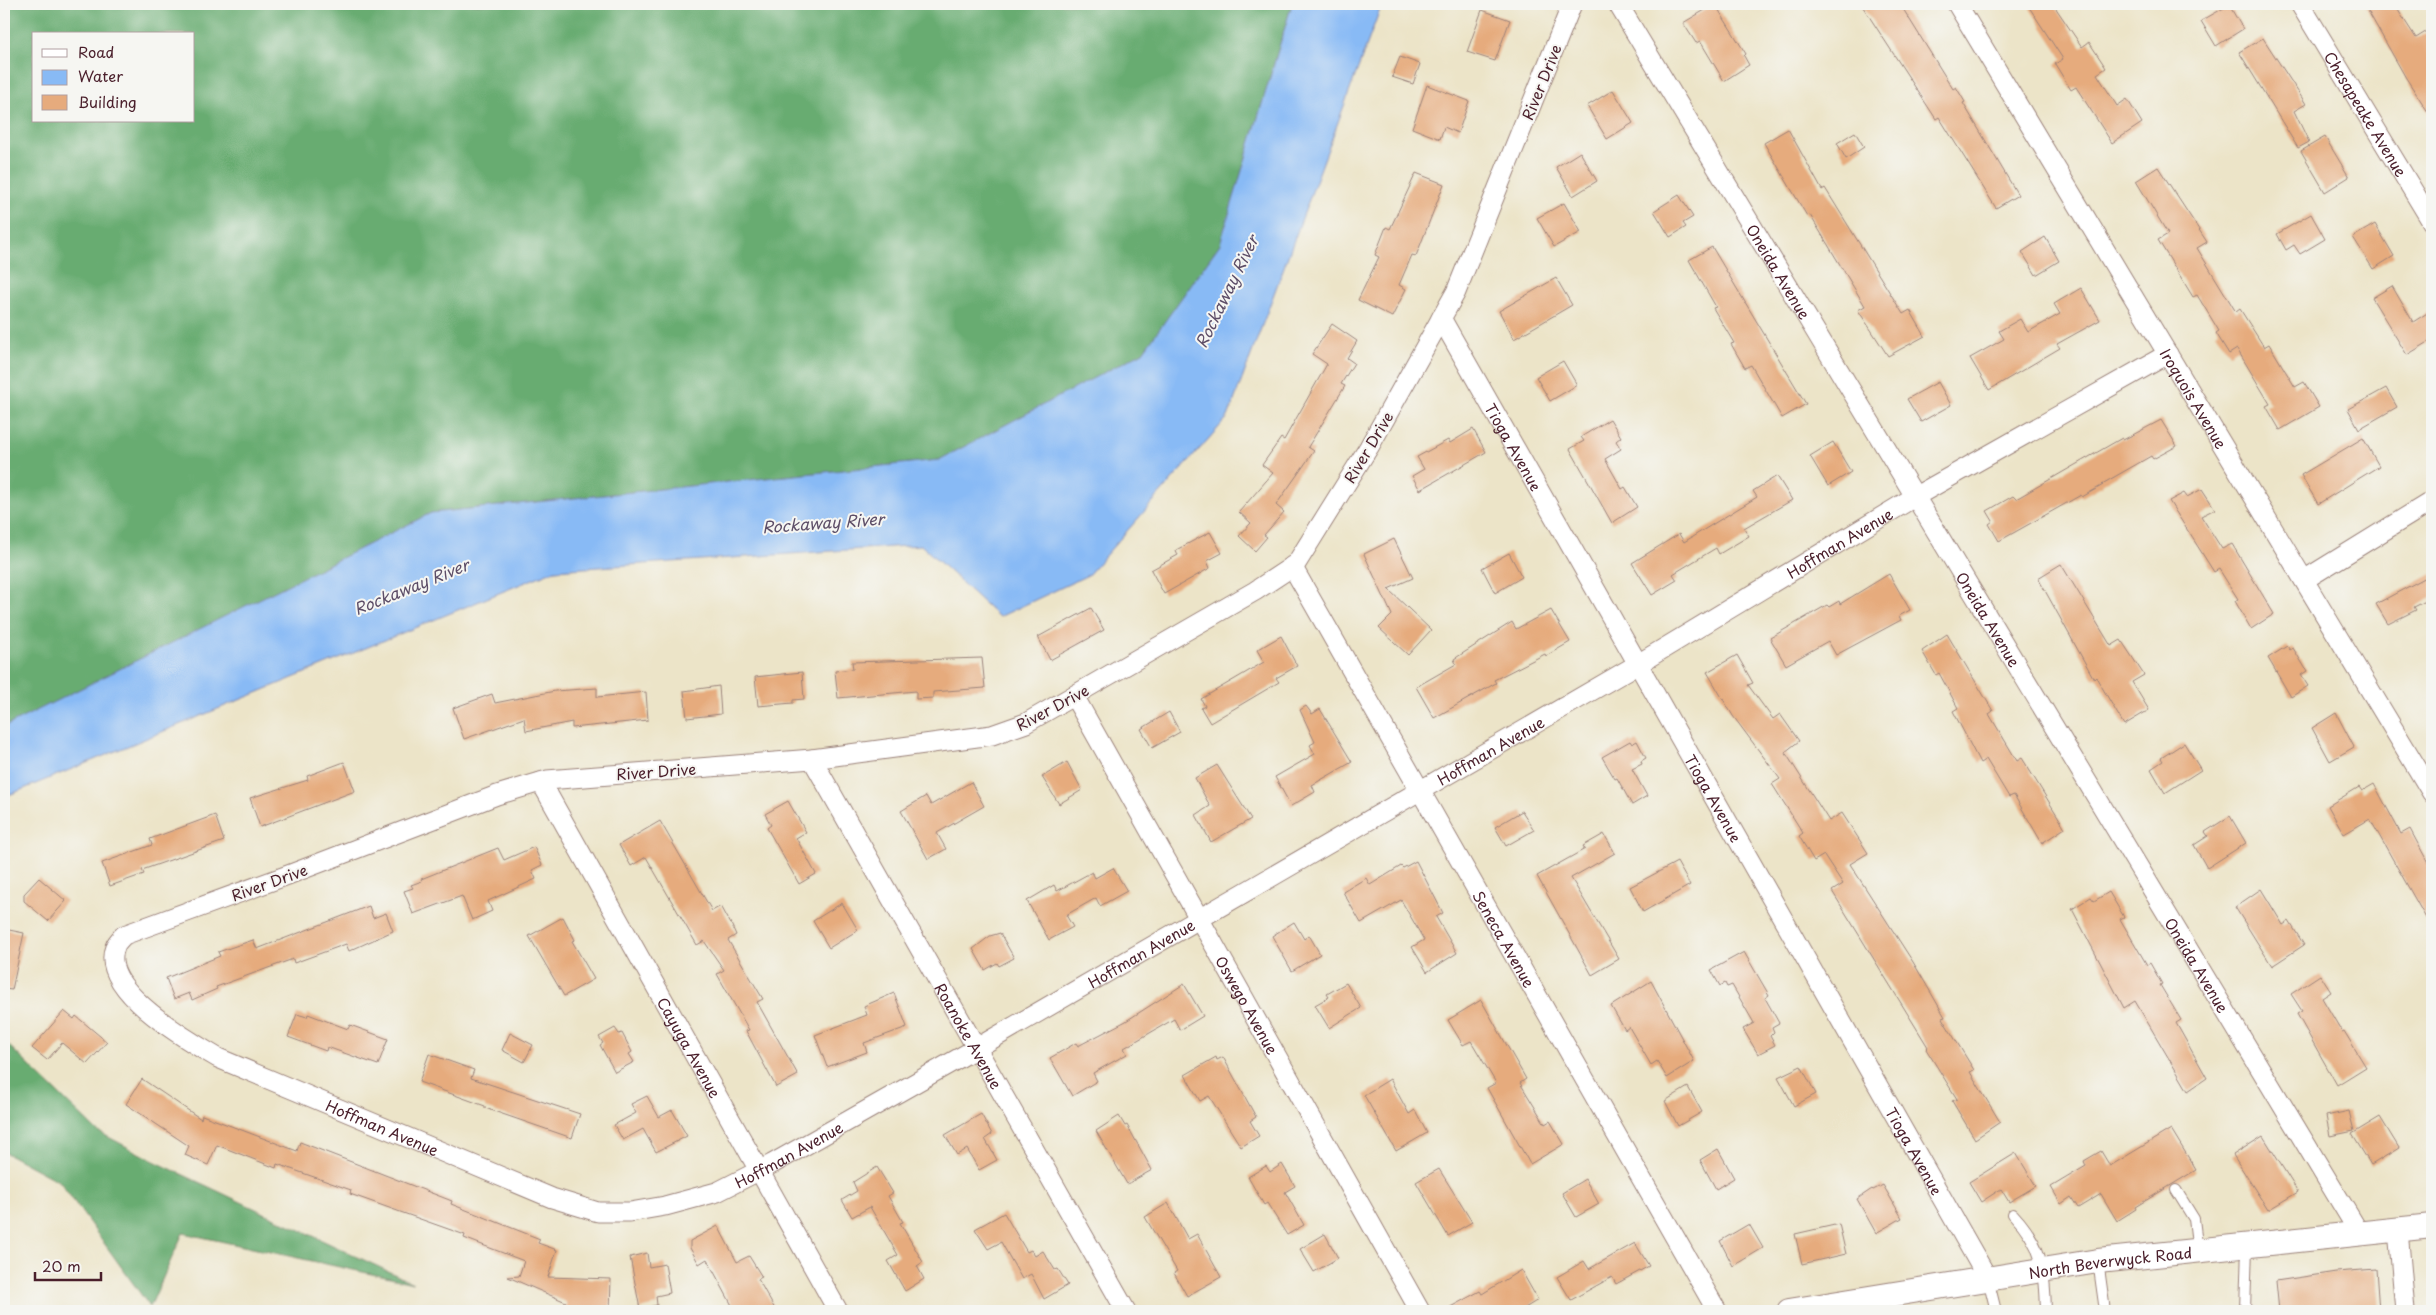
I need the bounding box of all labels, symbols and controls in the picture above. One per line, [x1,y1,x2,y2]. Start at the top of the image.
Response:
legend [32,32,195,122]
text: Road [78,40,114,63]
street label: River Drive [1515,41,1567,123]
street label: Chesapeake Avenue [2319,46,2413,181]
text: Water [78,64,123,87]
text: Building [78,90,137,113]
street label: Oneida Avenue [1742,219,1817,323]
water label: Rockaway River [1188,228,1265,351]
street label: Iroquois Avenue [2155,344,2233,453]
street label: Tioga Avenue [1480,398,1548,495]
street label: River Drive [1338,407,1398,487]
street label: Hoffman Avenue [1782,501,1897,583]
water label: Rockaway River [761,506,887,538]
water label: Rockaway River [350,551,475,620]
street label: Oneida Avenue [1951,567,2026,671]
street label: River Drive [1011,678,1093,736]
street label: Hoffman Avenue [1432,710,1548,790]
street label: Tioga Avenue [1680,750,1748,846]
street label: River Drive [615,757,697,785]
street label: River Drive [227,858,311,906]
street label: Seneca Avenue [1468,886,1541,991]
street label: Hoffman Avenue [1083,913,1199,993]
street label: Oneida Avenue [2160,913,2235,1017]
street label: Oswego Avenue [1211,951,1285,1058]
street label: Roanoke Avenue [930,978,1009,1093]
street label: Cayuga Avenue [652,992,727,1102]
street label: Hoffman Avenue [322,1093,443,1161]
street label: Tioga Avenue [1881,1102,1949,1199]
street label: Hoffman Avenue [730,1115,847,1193]
street label: North Beverwyck Road [2027,1240,2193,1284]
scale bar [35,1250,101,1282]
text: 20 m [42,1254,81,1277]

